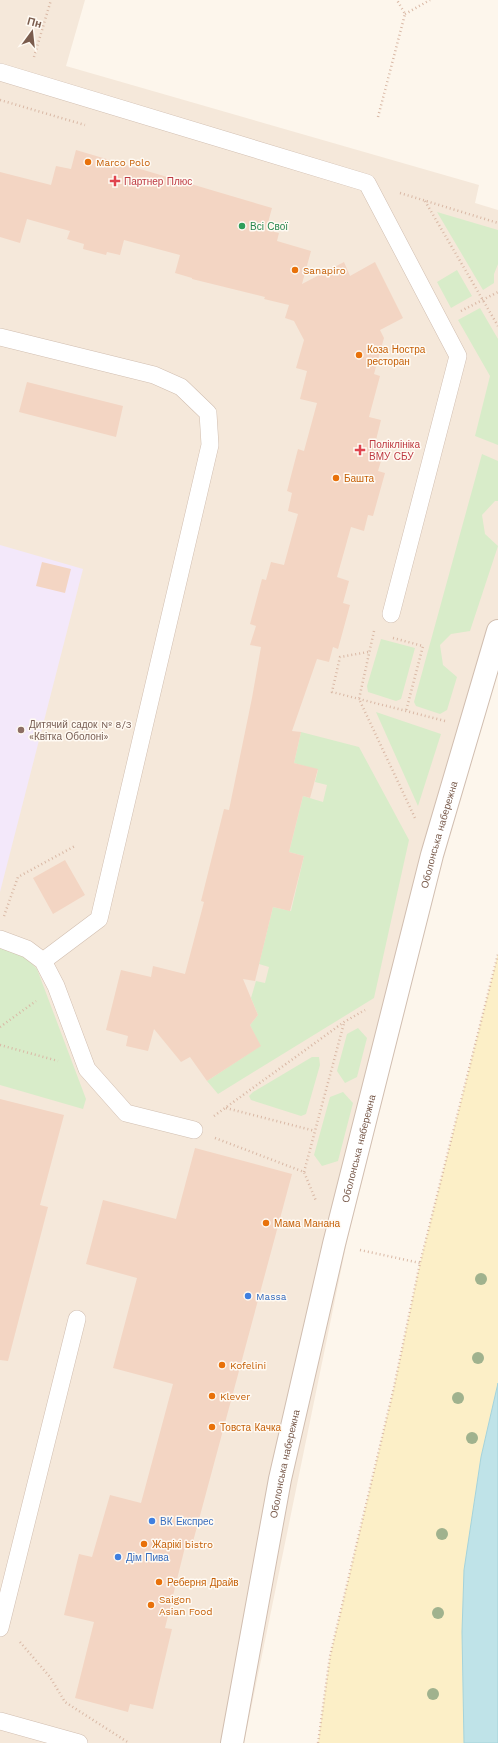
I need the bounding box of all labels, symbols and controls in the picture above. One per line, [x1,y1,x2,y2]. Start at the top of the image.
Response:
north arrow [12,12,52,52]
text: Пн [26,15,43,31]
marker: Marco Polo [83,157,93,167]
place label: Marco Polo [96,157,150,168]
marker: Партнер Плюс [109,175,121,187]
place label: Партнер Плюс [124,176,192,187]
marker: Всі Свої [237,221,247,231]
place label: Всі Свої [250,221,288,232]
marker: Sanapiro [290,265,300,275]
place label: Sanapiro [303,265,346,276]
place label: Коза Ностра ресторан [367,344,426,367]
marker: Коза Ностра ресторан [354,350,364,360]
place label: Поліклініка ВМУ СБУ [369,439,420,462]
marker: Поліклініка ВМУ СБУ [354,444,366,456]
marker: Башта [331,473,341,483]
place label: Башта [344,473,375,484]
place label: Дитячий садок № 8/3 «Квітка Оболоні» [29,719,132,742]
marker: Дитячий садок № 8/3 «Квітка Оболоні» [16,725,26,735]
street label: Оболонська набережна [418,779,459,889]
street label: Оболонська набережна [339,1093,377,1204]
marker: Мама Манана [261,1218,271,1228]
place label: Мама Манана [274,1218,340,1229]
marker: Massa [243,1291,253,1301]
place label: Massa [256,1291,287,1302]
marker: Kofelini [217,1360,227,1370]
place label: Kofelini [230,1360,266,1371]
marker: Klever [207,1391,217,1401]
place label: Klever [220,1391,250,1402]
street label: Оболонська набережна [267,1408,301,1519]
marker: Товста Качка [207,1422,217,1432]
place label: Товста Качка [220,1422,281,1433]
marker: ВК Експрес [147,1516,157,1526]
place label: ВК Експрес [160,1516,214,1527]
marker: Жарікі bistro [139,1539,149,1549]
place label: Жарікі bistro [152,1539,213,1550]
marker: Дім Пива [113,1552,123,1562]
place label: Дім Пива [126,1552,169,1563]
marker: Реберня Драйв [154,1577,164,1587]
place label: Реберня Драйв [167,1577,239,1588]
place label: Saigon Asian Food [159,1594,213,1617]
marker: Saigon Asian Food [146,1600,156,1610]

